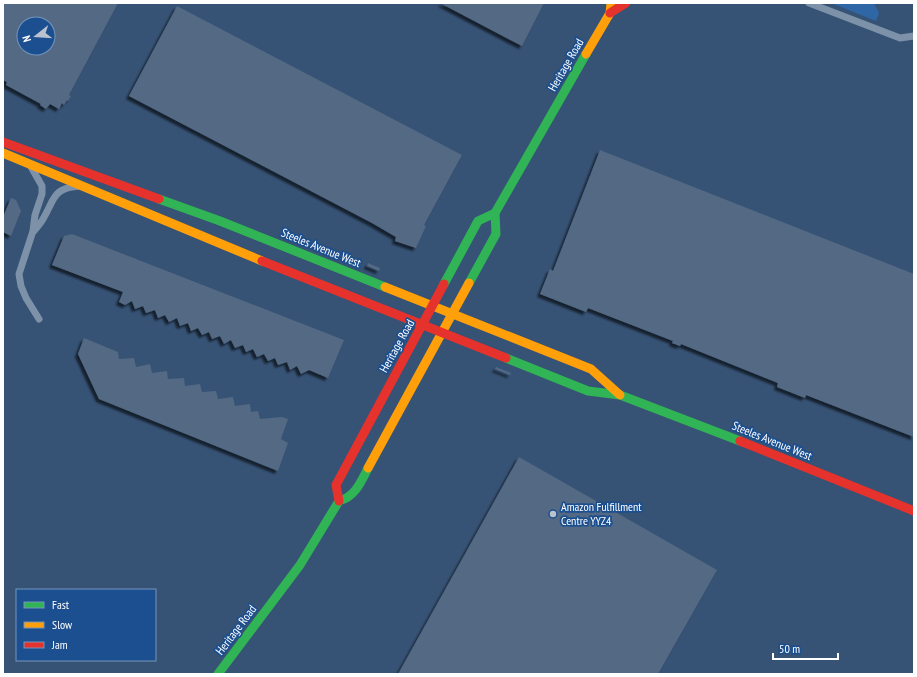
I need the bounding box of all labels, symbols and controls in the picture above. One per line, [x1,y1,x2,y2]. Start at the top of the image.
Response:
north arrow [16,16,56,56]
text: N [19,34,34,44]
street label: Heritage Road [544,36,587,94]
street label: Steeles Avenue West [279,225,364,271]
street label: Heritage Road [376,317,417,375]
street label: Steeles Avenue West [730,418,815,464]
place label: Amazon Fulfillment Centre YYZ4 [561,499,642,528]
marker: Amazon Fulfillment Centre YYZ4 [548,509,558,519]
legend [16,589,156,661]
text: Fast [52,597,70,612]
street label: Heritage Road [212,602,259,658]
text: Slow [52,617,73,632]
scale bar [773,635,838,661]
text: Jam [51,637,68,652]
text: 50 m [779,641,800,656]

